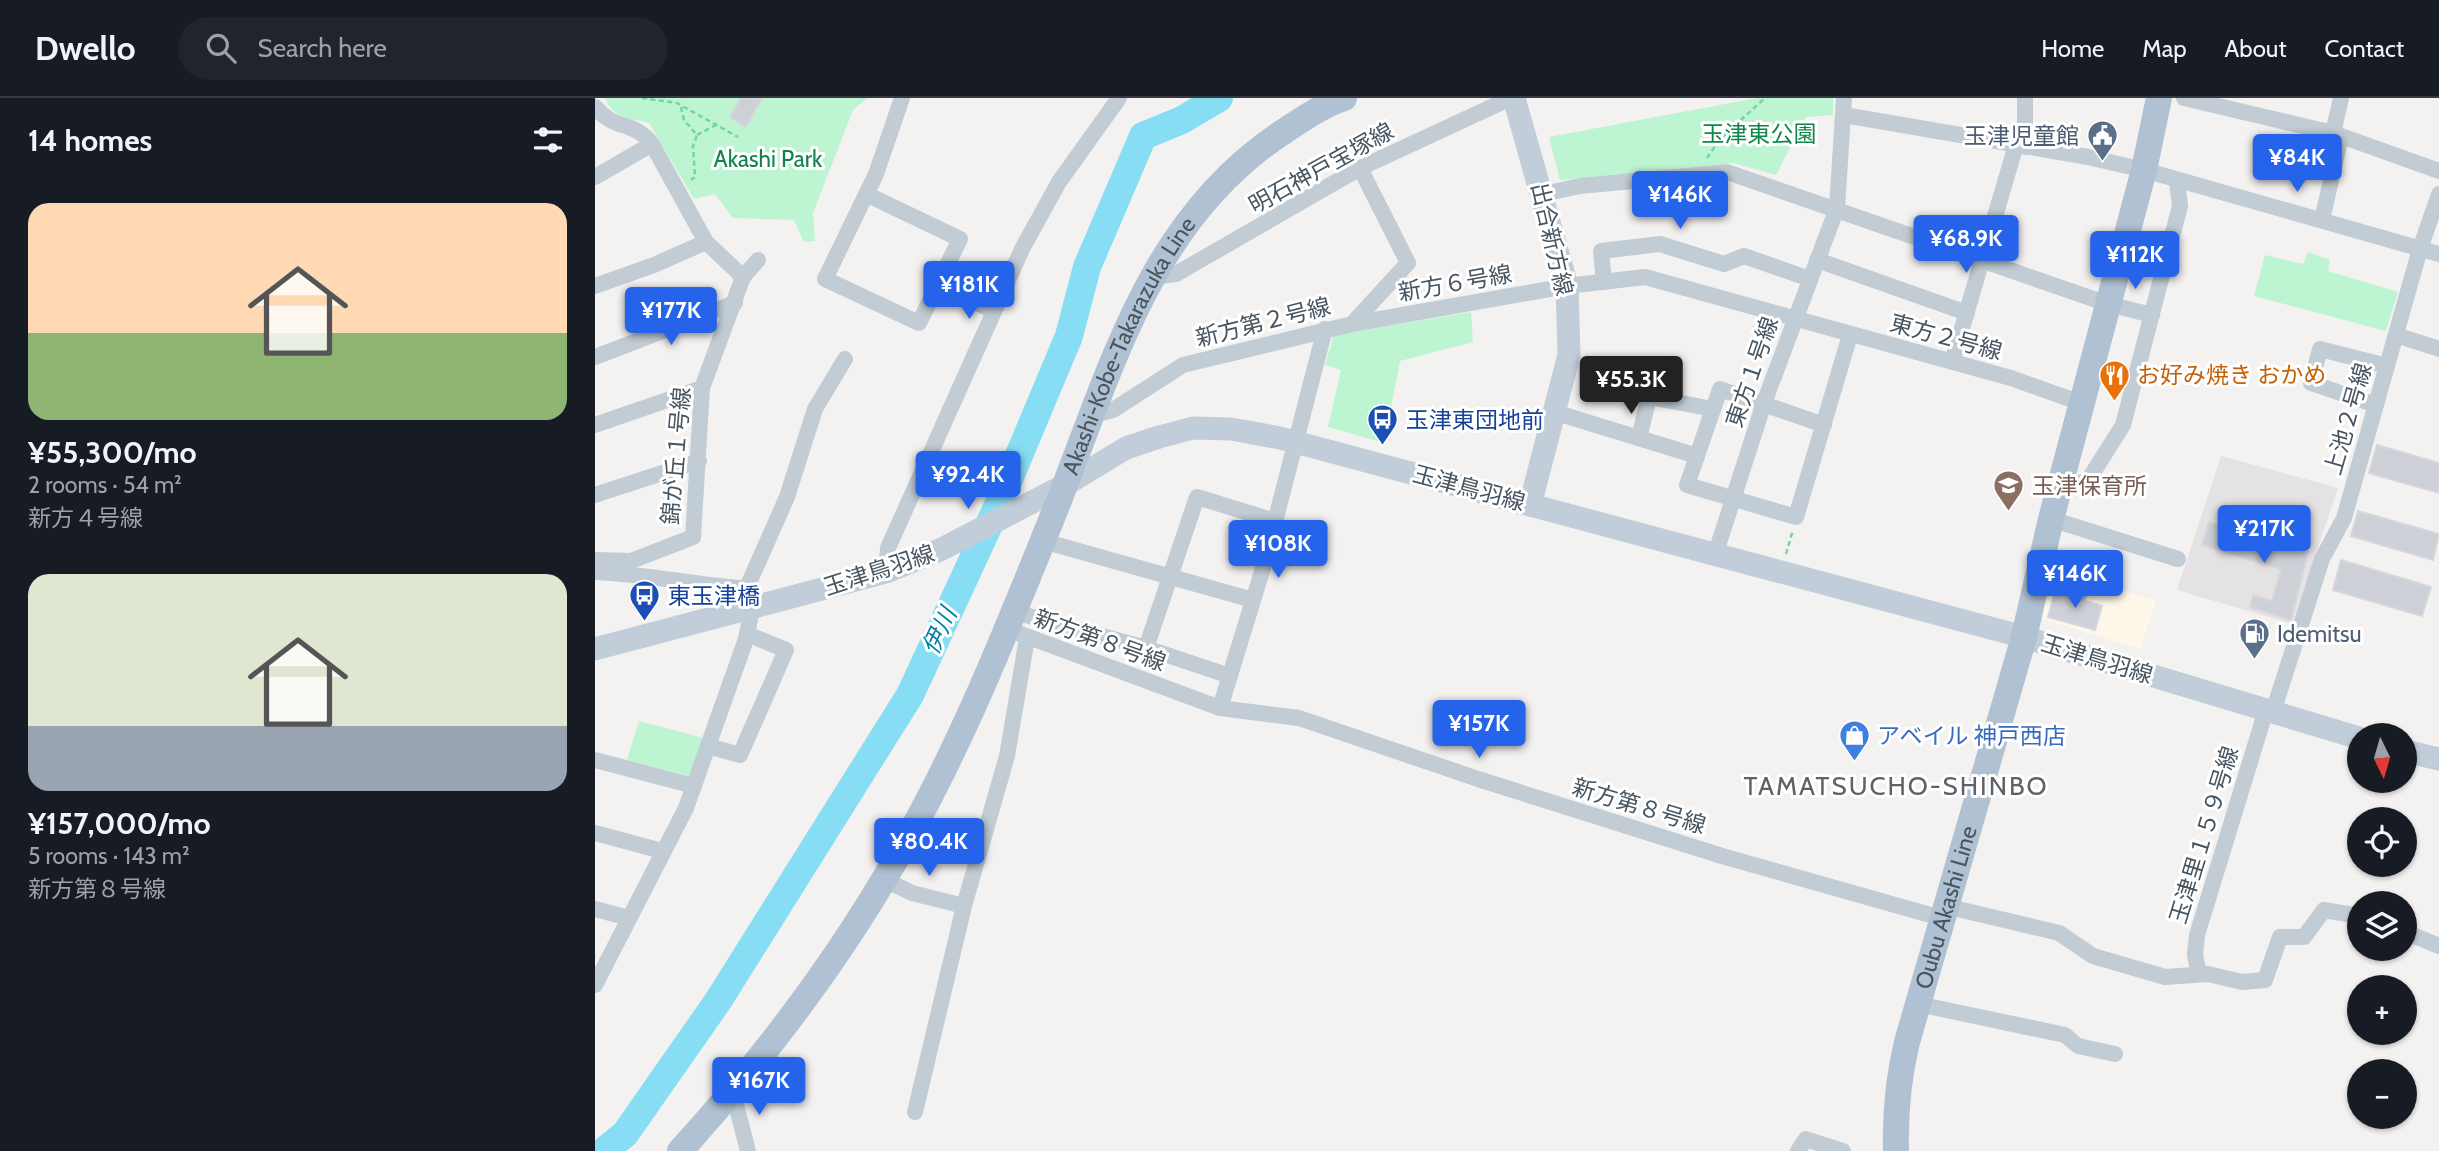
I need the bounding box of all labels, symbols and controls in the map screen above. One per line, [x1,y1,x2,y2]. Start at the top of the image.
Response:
search box [178,17,668,80]
text: Dwello [35,28,136,68]
icon: search [202,29,240,67]
text: Search here [258,32,387,64]
text: Home [2041,34,2104,63]
text: Map [2142,34,2187,63]
text: About [2225,34,2287,63]
text: Contact [2325,34,2404,63]
street label: 明石神戸宝塚線 [1244,117,1398,219]
public building icon: 玉津児童館 [2085,119,2119,163]
park label: 玉津東公園 [1702,120,1817,148]
icon: filters [529,121,567,159]
text: 14 homes [28,122,152,159]
place label: 玉津児童館 [1964,122,2079,150]
pin: ¥84K [2256,134,2338,194]
text: ¥84K [2269,143,2325,171]
park label: Akashi Park [714,145,823,173]
pin: ¥146K [1631,172,1729,231]
street label: 出合新方線 [1525,180,1579,298]
text: ¥146K [1648,180,1712,208]
street label: Akashi-Kobe-Takarazuka Line [1056,211,1201,479]
pin: ¥68.9K [1909,216,2023,275]
text: ¥68.9K [1930,224,2002,252]
pin: ¥112K [2086,232,2184,291]
text: ¥112K [2106,240,2164,268]
icon: home [235,248,361,374]
street label: 新方６号線 [1396,259,1514,307]
pin: ¥181K [920,262,1018,321]
text: ¥181K [939,270,999,298]
pin: ¥177K [622,288,720,347]
street label: 新方第２号線 [1193,292,1333,352]
text: ¥177K [641,296,701,324]
street label: 東方２号線 [1887,309,2005,365]
street label: 東方１号線 [1720,313,1784,431]
pin: ¥55.3K [1574,356,1688,416]
restaurant icon: お好み焼き おかめ [2097,358,2131,402]
street label: 上池２号線 [2319,360,2377,478]
place label: お好み焼き おかめ [2137,361,2326,389]
text: ¥55.3K [1596,365,1666,393]
street label: 錦が丘１号線 [656,386,696,526]
bus stop icon: 玉津東団地前 [1366,403,1400,447]
place label: 玉津東団地前 [1406,406,1544,434]
text: ¥55,300/mo [28,434,197,471]
pin: ¥92.4K [911,452,1025,511]
text: ¥92.4K [932,460,1004,488]
street label: 玉津鳥羽線 [1410,460,1528,516]
school or university icon: 玉津保育所 [1992,469,2026,513]
text: 2 rooms · 54 m² [28,471,182,499]
place label: 玉津保育所 [2032,472,2147,500]
text: 新方４号線 [28,504,143,532]
pin: ¥217K [2215,505,2313,565]
text: ¥217K [2234,514,2294,542]
pin: ¥108K [1229,520,1327,580]
text: ¥108K [1245,529,1311,557]
street label: 玉津鳥羽線 [820,539,938,601]
pin: ¥146K [2026,550,2124,610]
text: ¥146K [2043,559,2107,587]
bus stop icon: 東玉津橋 [628,579,662,623]
place label: 東玉津橋 [668,582,760,610]
water label: 伊川 [916,600,964,659]
street label: 新方第８号線 [1030,603,1170,677]
fuel station icon: Idemitsu [2237,617,2271,661]
icon: home [235,619,361,745]
place label: Idemitsu [2277,620,2361,648]
street label: 玉津鳥羽線 [2038,629,2156,689]
pin: ¥157K [1430,700,1528,760]
text: ¥157K [1449,709,1509,737]
shop icon: アベイル 神戸西店 [1837,719,1871,763]
place label: アベイル 神戸西店 [1877,722,2066,750]
north arrow [2347,723,2417,793]
map controls [2347,723,2417,1129]
street label: 玉津里１５９号線 [2164,743,2244,927]
district label: TAMATSUCHO-SHINBO [1743,770,2049,802]
street label: 新方第８号線 [1569,772,1709,840]
text: ¥157,000/mo [28,805,211,842]
button: locate [2347,807,2417,877]
pin: ¥80.4K [872,818,986,878]
street label: Oubu Akashi Line [1909,822,1983,992]
text: ¥80.4K [890,827,968,855]
text: 5 rooms · 143 m² [28,842,190,870]
text: 新方第８号線 [28,875,166,903]
button: layers [2347,891,2417,961]
button: + [2347,975,2417,1045]
pin: ¥167K [710,1058,808,1117]
button: − [2347,1059,2417,1129]
text: ¥167K [728,1066,790,1094]

